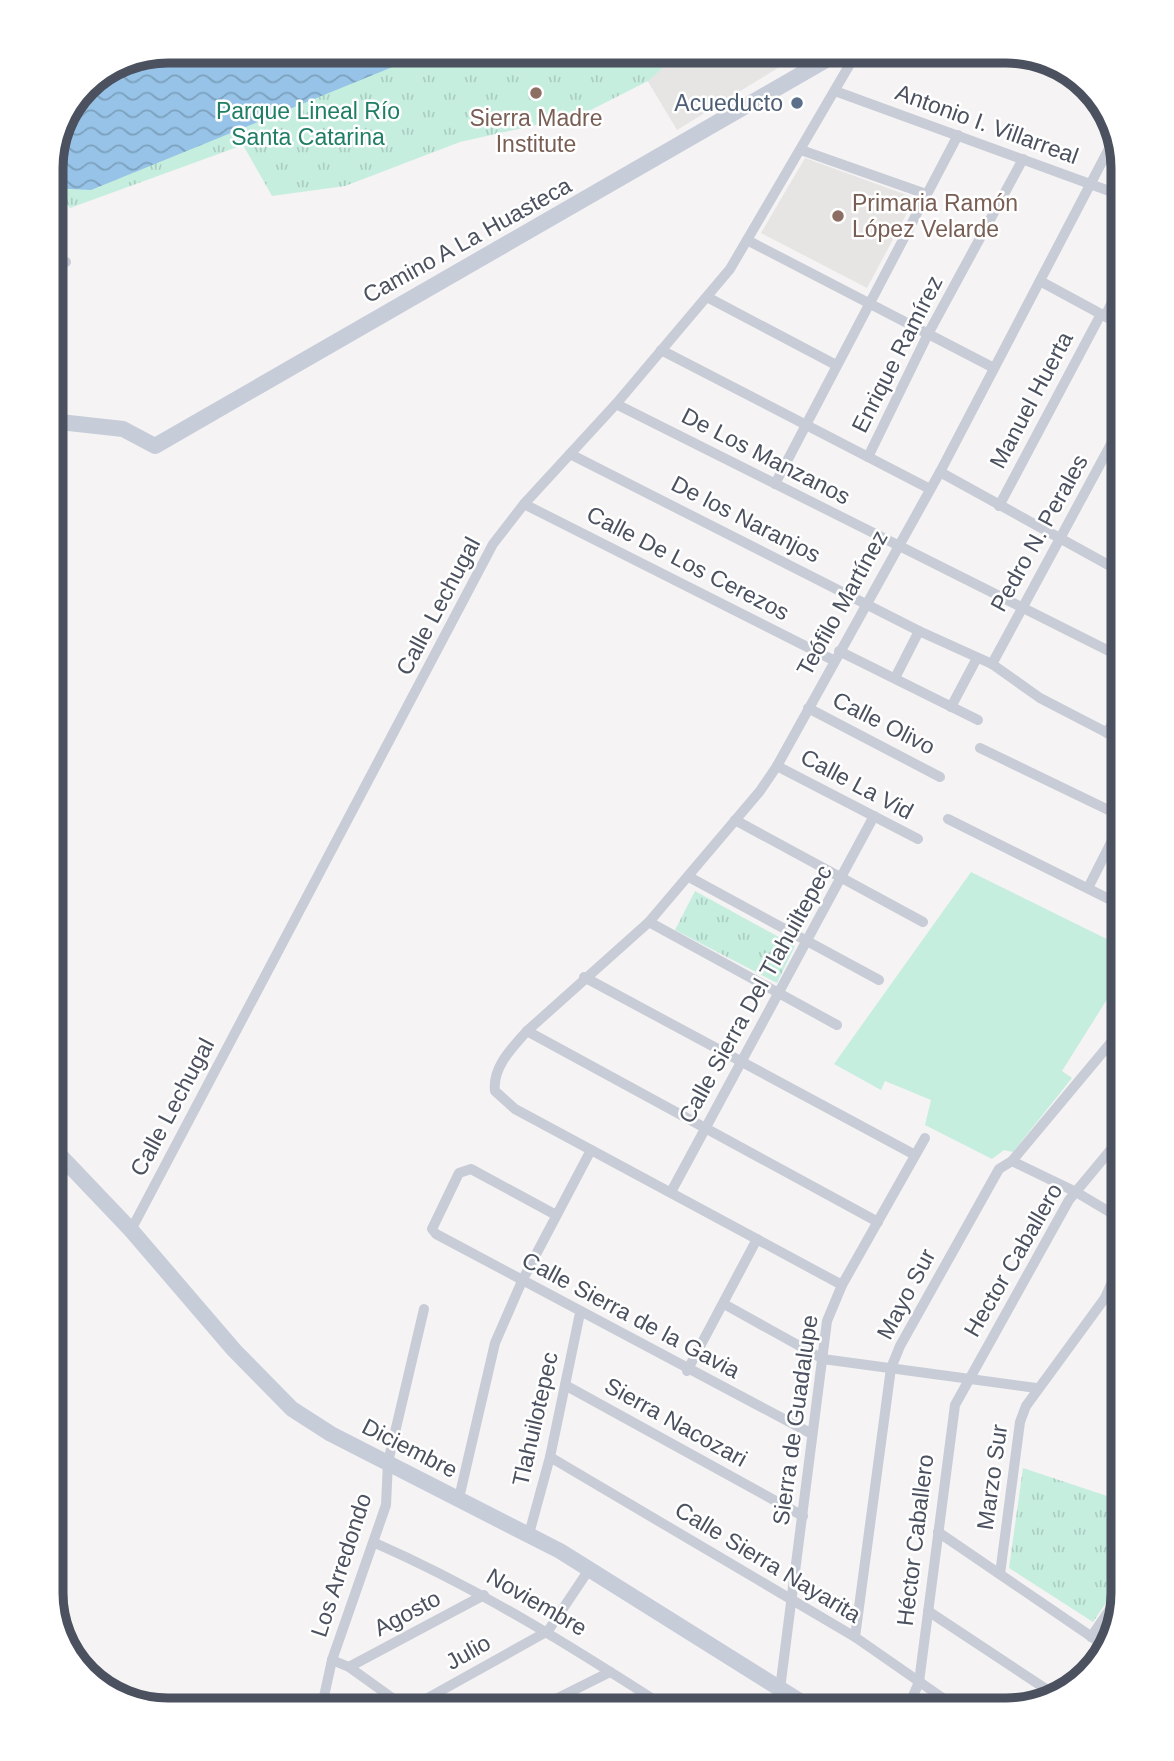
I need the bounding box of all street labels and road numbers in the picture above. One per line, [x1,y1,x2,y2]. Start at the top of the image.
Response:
street label: Antonio I. Villarreal [892,79,1082,169]
street label: Camino A La Huasteca [358,172,576,308]
street label: Enrique Ramírez [846,271,948,437]
street label: Manuel Huerta [984,327,1078,473]
street label: De Los Manzanos [678,402,854,510]
street label: Pedro N. Perales [985,450,1093,616]
street label: De los Naranjos [667,470,825,568]
street label: Calle De Los Cerezos [582,501,794,625]
street label: Teófilo Martínez [791,526,893,680]
street label: Calle Lechugal [391,533,485,679]
street label: Calle Olivo [829,686,939,760]
street label: Calle La Vid [796,744,918,824]
street label: Calle Sierra Del Tlahuiltepec [673,860,837,1128]
street label: Calle Lechugal [125,1034,219,1180]
street label: Hector Caballero [959,1179,1067,1341]
street label: Mayo Sur [871,1244,941,1344]
street label: Calle Sierra de la Gavia [518,1247,745,1384]
street label: Sierra de Guadalupe [767,1313,823,1527]
street label: Tlahuilotepec [507,1349,563,1489]
street label: Sierra Nacozari [600,1372,752,1472]
street label: Diciembre [358,1413,462,1483]
street label: Marzo Sur [972,1422,1012,1531]
street label: Héctor Caballero [892,1453,938,1627]
street label: Los Arredondo [306,1490,376,1640]
street label: Calle Sierra Nayarita [670,1496,866,1628]
street label: Noviembre [482,1563,592,1641]
street label: Agosto [369,1585,445,1641]
street label: Julio [441,1629,495,1675]

